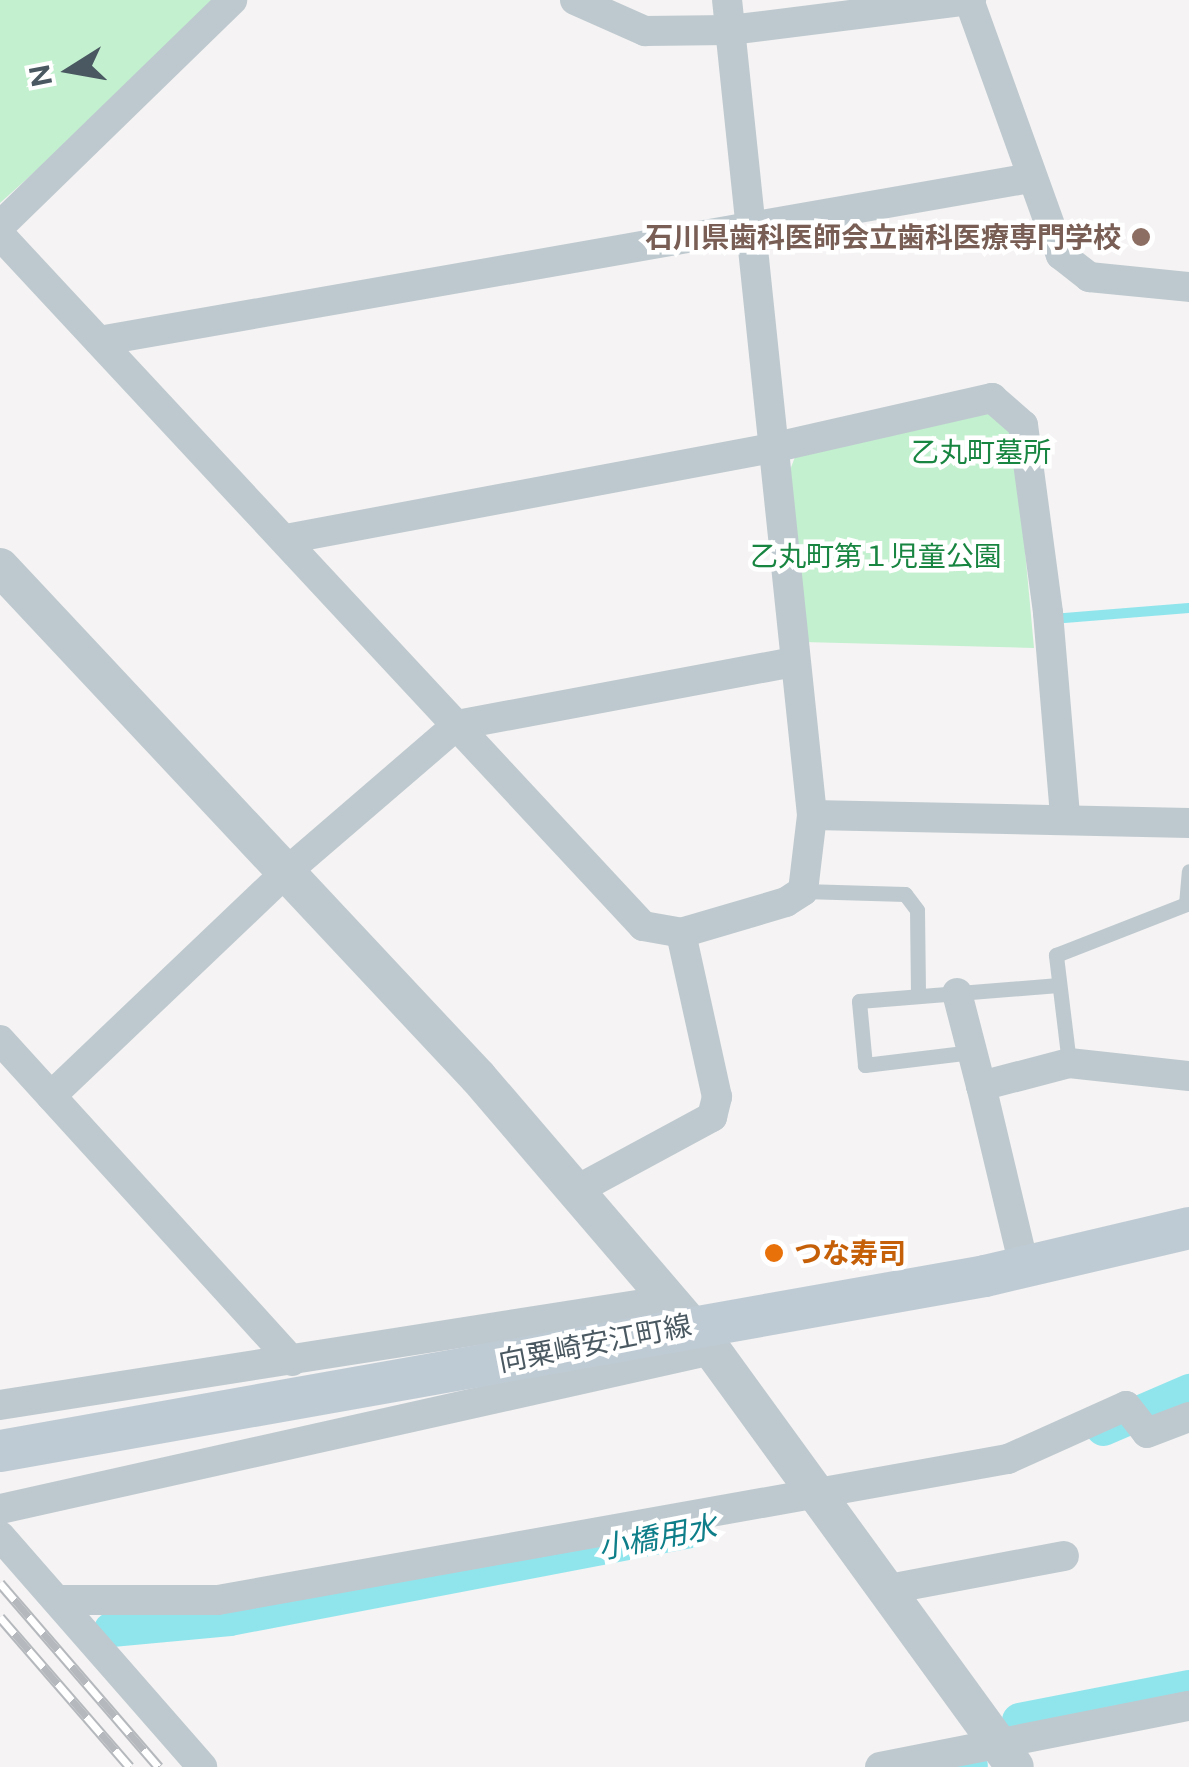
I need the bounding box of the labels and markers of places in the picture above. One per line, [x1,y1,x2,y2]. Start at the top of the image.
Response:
place label: 石川県歯科医師会立歯科医療専門学校 [645,220,1121,254]
marker: 石川県歯科医師会立歯科医療専門学校 [1130,226,1152,248]
place label: つな寿司 [794,1236,906,1270]
marker: つな寿司 [763,1242,785,1264]

